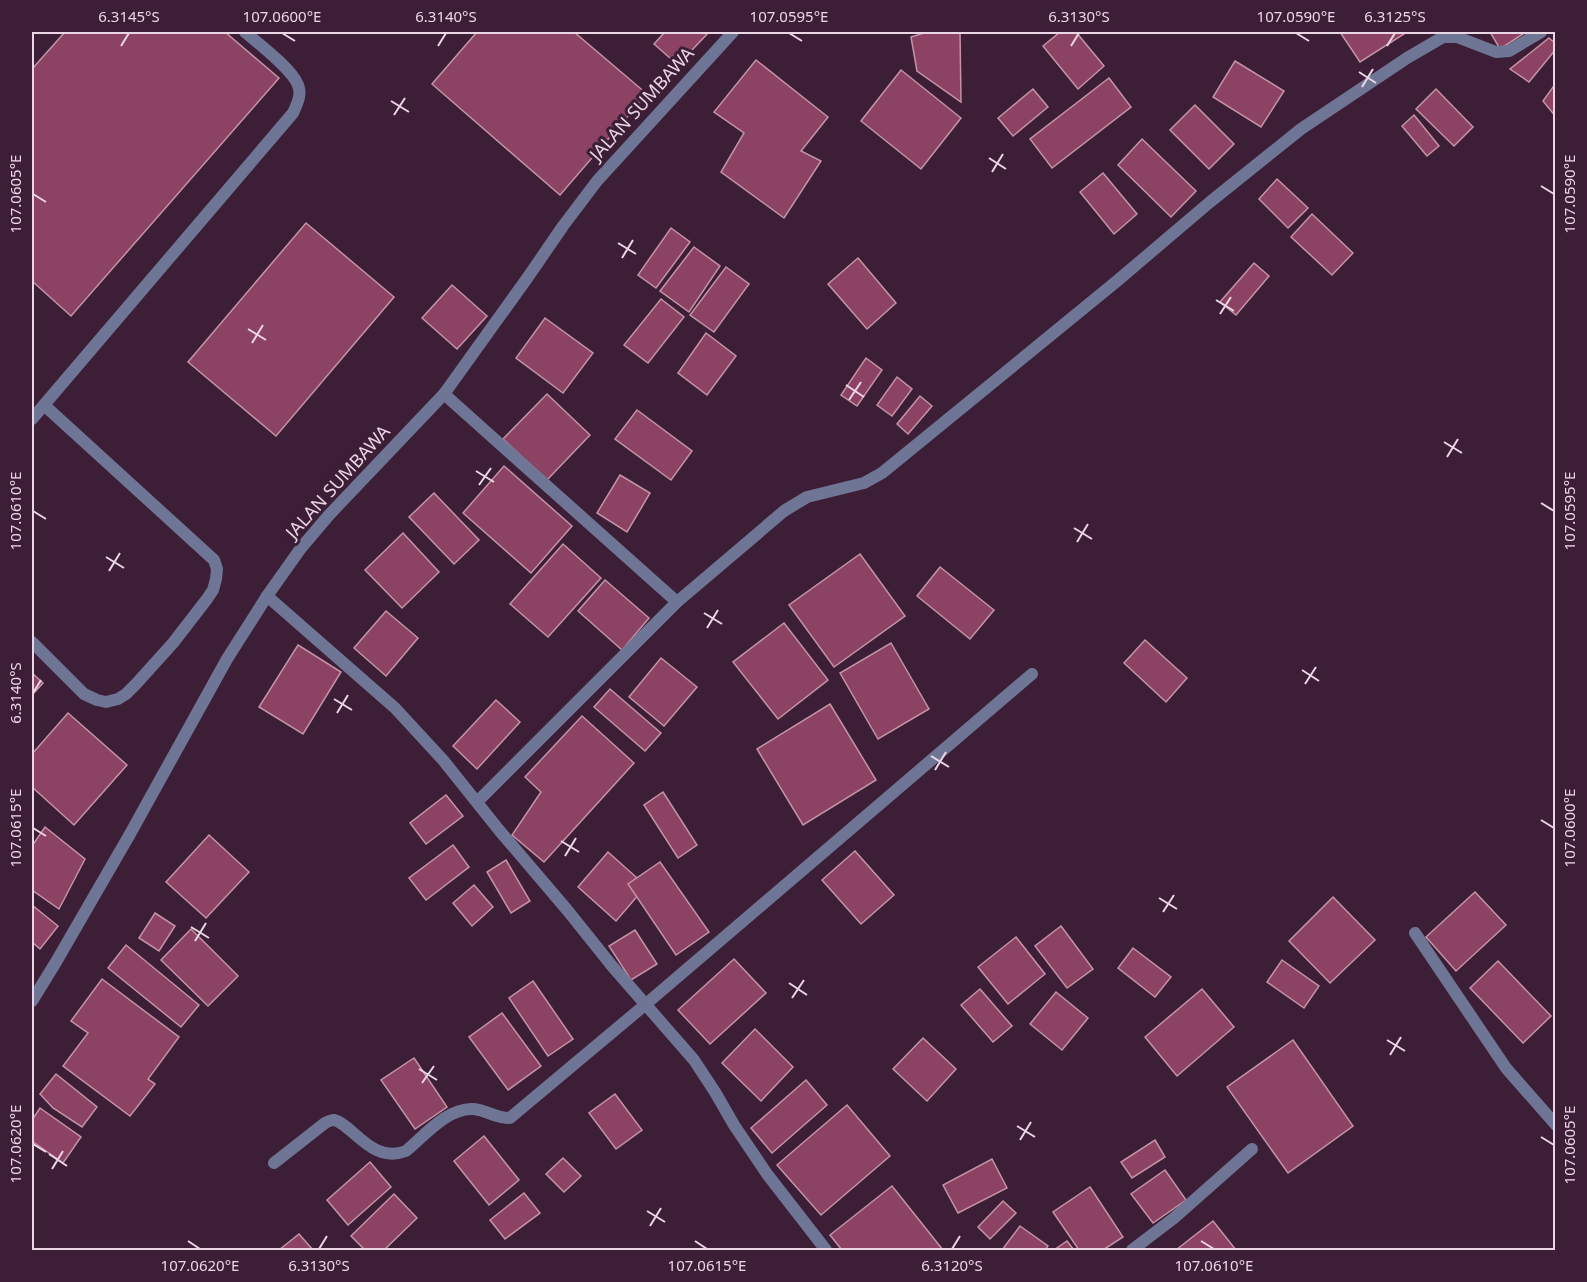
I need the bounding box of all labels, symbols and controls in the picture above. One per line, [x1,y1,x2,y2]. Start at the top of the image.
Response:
text: 6.3145°S [98,6,160,26]
text: 107.0600°E [243,6,321,26]
text: 6.3140°S [415,6,477,26]
text: 107.0595°E [750,6,828,26]
text: 6.3130°S [1048,6,1110,26]
text: 107.0590°E [1257,6,1335,26]
text: 6.3125°S [1364,6,1426,26]
street label: JALAN SUMBAWA [582,41,699,167]
text: 107.0605°E [5,155,25,233]
text: 107.0590°E [1559,155,1579,233]
street label: JALAN SUMBAWA [278,419,395,545]
text: 107.0610°E [5,472,25,550]
text: 107.0595°E [1559,472,1579,550]
text: 6.3140°S [5,662,25,724]
text: 107.0615°E [5,789,25,867]
text: 107.0600°E [1559,789,1579,867]
text: 107.0620°E [5,1105,25,1183]
text: 107.0605°E [1559,1106,1579,1184]
text: 107.0620°E [161,1255,239,1275]
text: 6.3130°S [288,1255,350,1275]
text: 107.0615°E [668,1255,746,1275]
text: 6.3120°S [921,1255,983,1275]
text: 107.0610°E [1175,1255,1253,1275]

